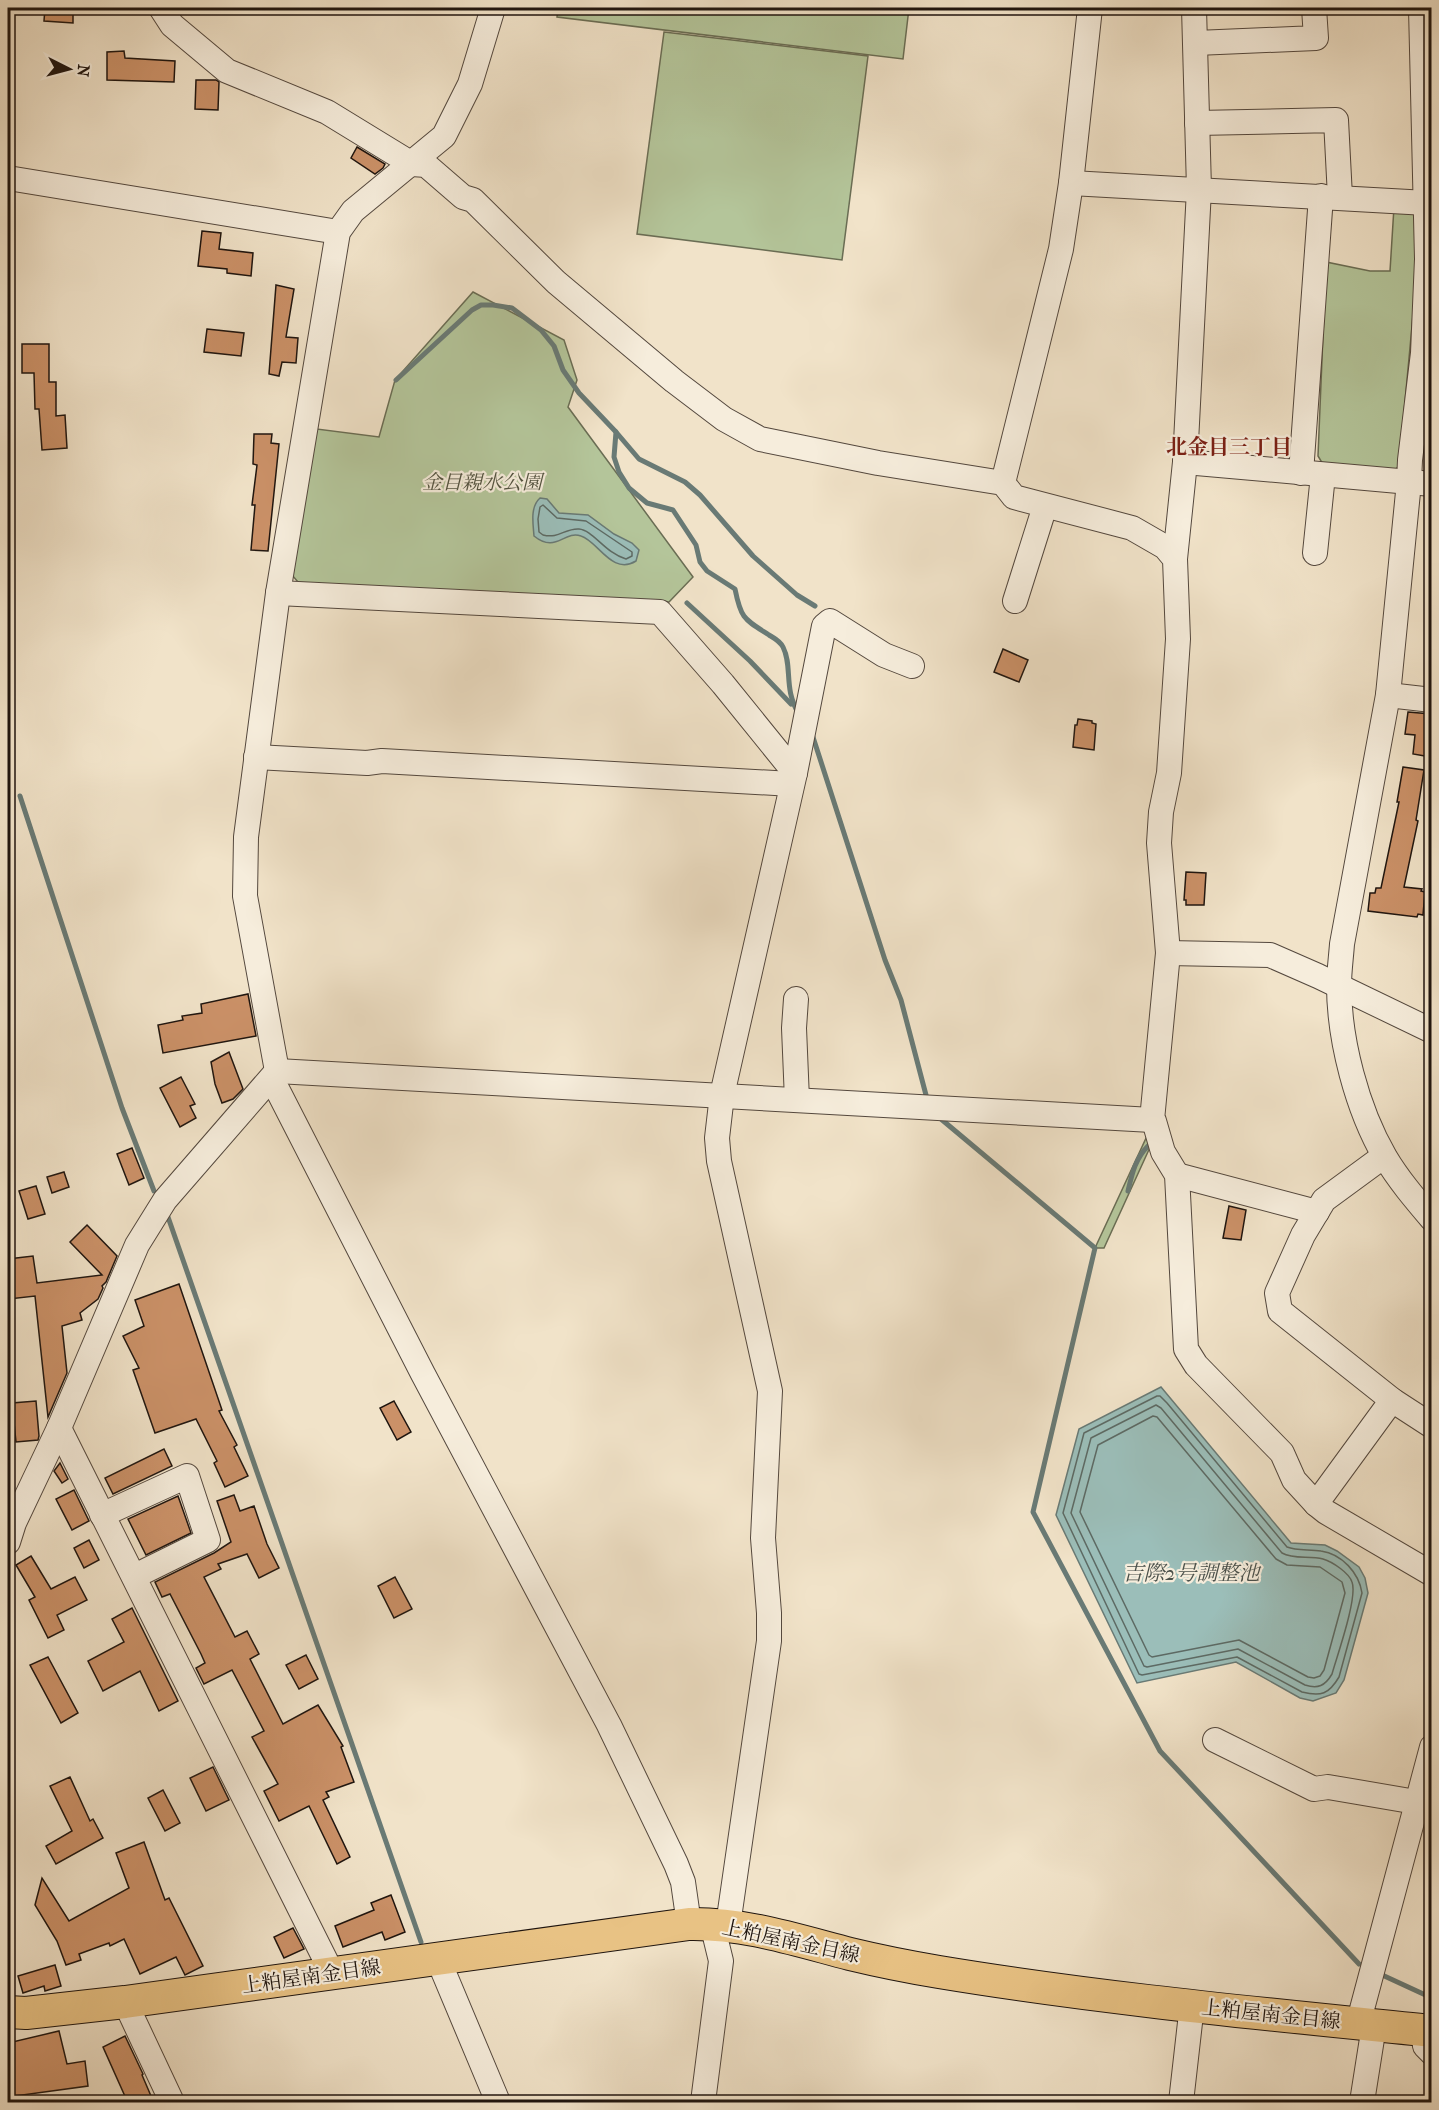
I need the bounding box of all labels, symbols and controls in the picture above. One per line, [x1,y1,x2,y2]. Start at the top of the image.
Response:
north arrow [39,39,99,99]
text: N [73,63,94,78]
district label: 北金目三丁目 [1166,435,1292,459]
park label: 金目親水公園 [422,471,545,494]
water label: 吉際2号調整池 [1123,1561,1261,1585]
street label: 上粕屋南金目線 [720,1916,862,1967]
street label: 上粕屋南金目線 [240,1955,382,1998]
street label: 上粕屋南金目線 [1200,1996,1342,2033]

